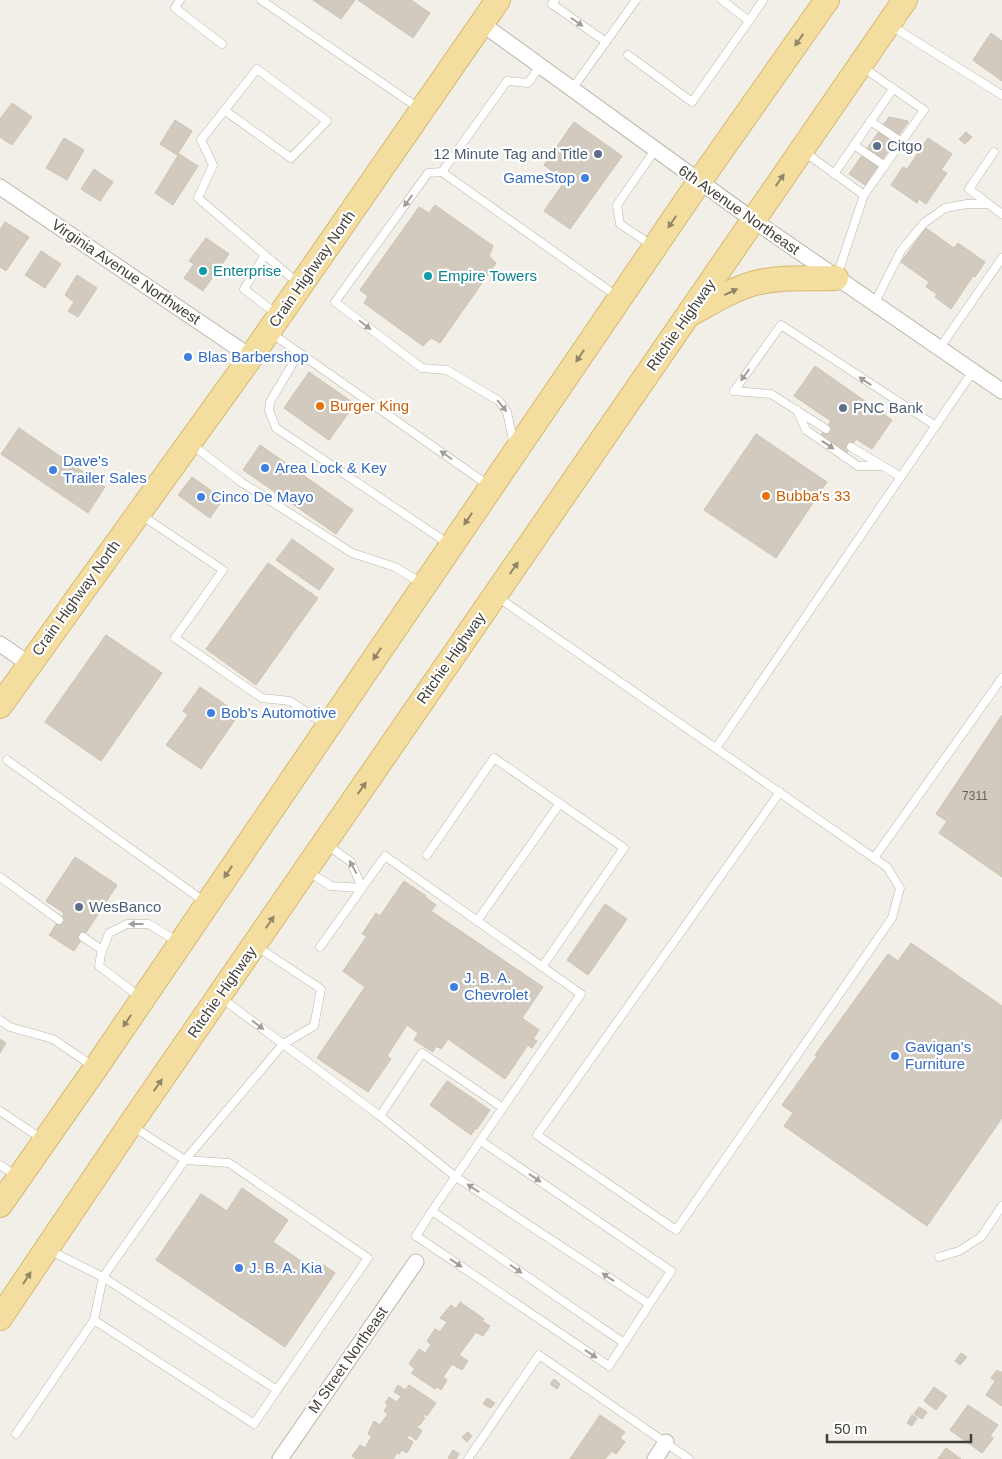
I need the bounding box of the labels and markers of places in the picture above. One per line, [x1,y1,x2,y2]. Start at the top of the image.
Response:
place label: Citgo [887,137,922,154]
marker: Citgo [871,140,883,152]
place label: 12 Minute Tag and Title [433,145,588,162]
marker: 12 Minute Tag and Title [592,148,604,160]
place label: GameStop [503,169,575,186]
marker: GameStop [579,172,591,184]
place label: Enterprise [213,262,281,279]
marker: Enterprise [197,265,209,277]
place label: Empire Towers [438,267,537,284]
marker: Empire Towers [422,270,434,282]
place label: Blas Barbershop [198,348,309,365]
marker: Blas Barbershop [182,351,194,363]
place label: Burger King [330,397,409,414]
place label: PNC Bank [853,399,924,416]
marker: Burger King [314,400,326,412]
marker: PNC Bank [837,402,849,414]
place label: Dave's Trailer Sales [63,452,147,486]
place label: Area Lock & Key [275,459,387,476]
marker: Area Lock & Key [259,462,271,474]
marker: Dave's Trailer Sales [47,464,59,476]
place label: Bubba's 33 [776,487,851,504]
place label: Cinco De Mayo [211,488,314,505]
marker: Bubba's 33 [760,490,772,502]
marker: Cinco De Mayo [195,491,207,503]
place label: Bob's Automotive [221,704,336,721]
marker: Bob's Automotive [205,707,217,719]
place label: WesBanco [89,898,161,915]
marker: WesBanco [73,901,85,913]
place label: J. B. A. Chevrolet [464,969,529,1003]
marker: J. B. A. Chevrolet [448,981,460,993]
place label: Gavigan's Furniture [905,1038,971,1072]
marker: Gavigan's Furniture [889,1050,901,1062]
place label: J. B. A. Kia [249,1259,323,1276]
marker: J. B. A. Kia [233,1262,245,1274]

